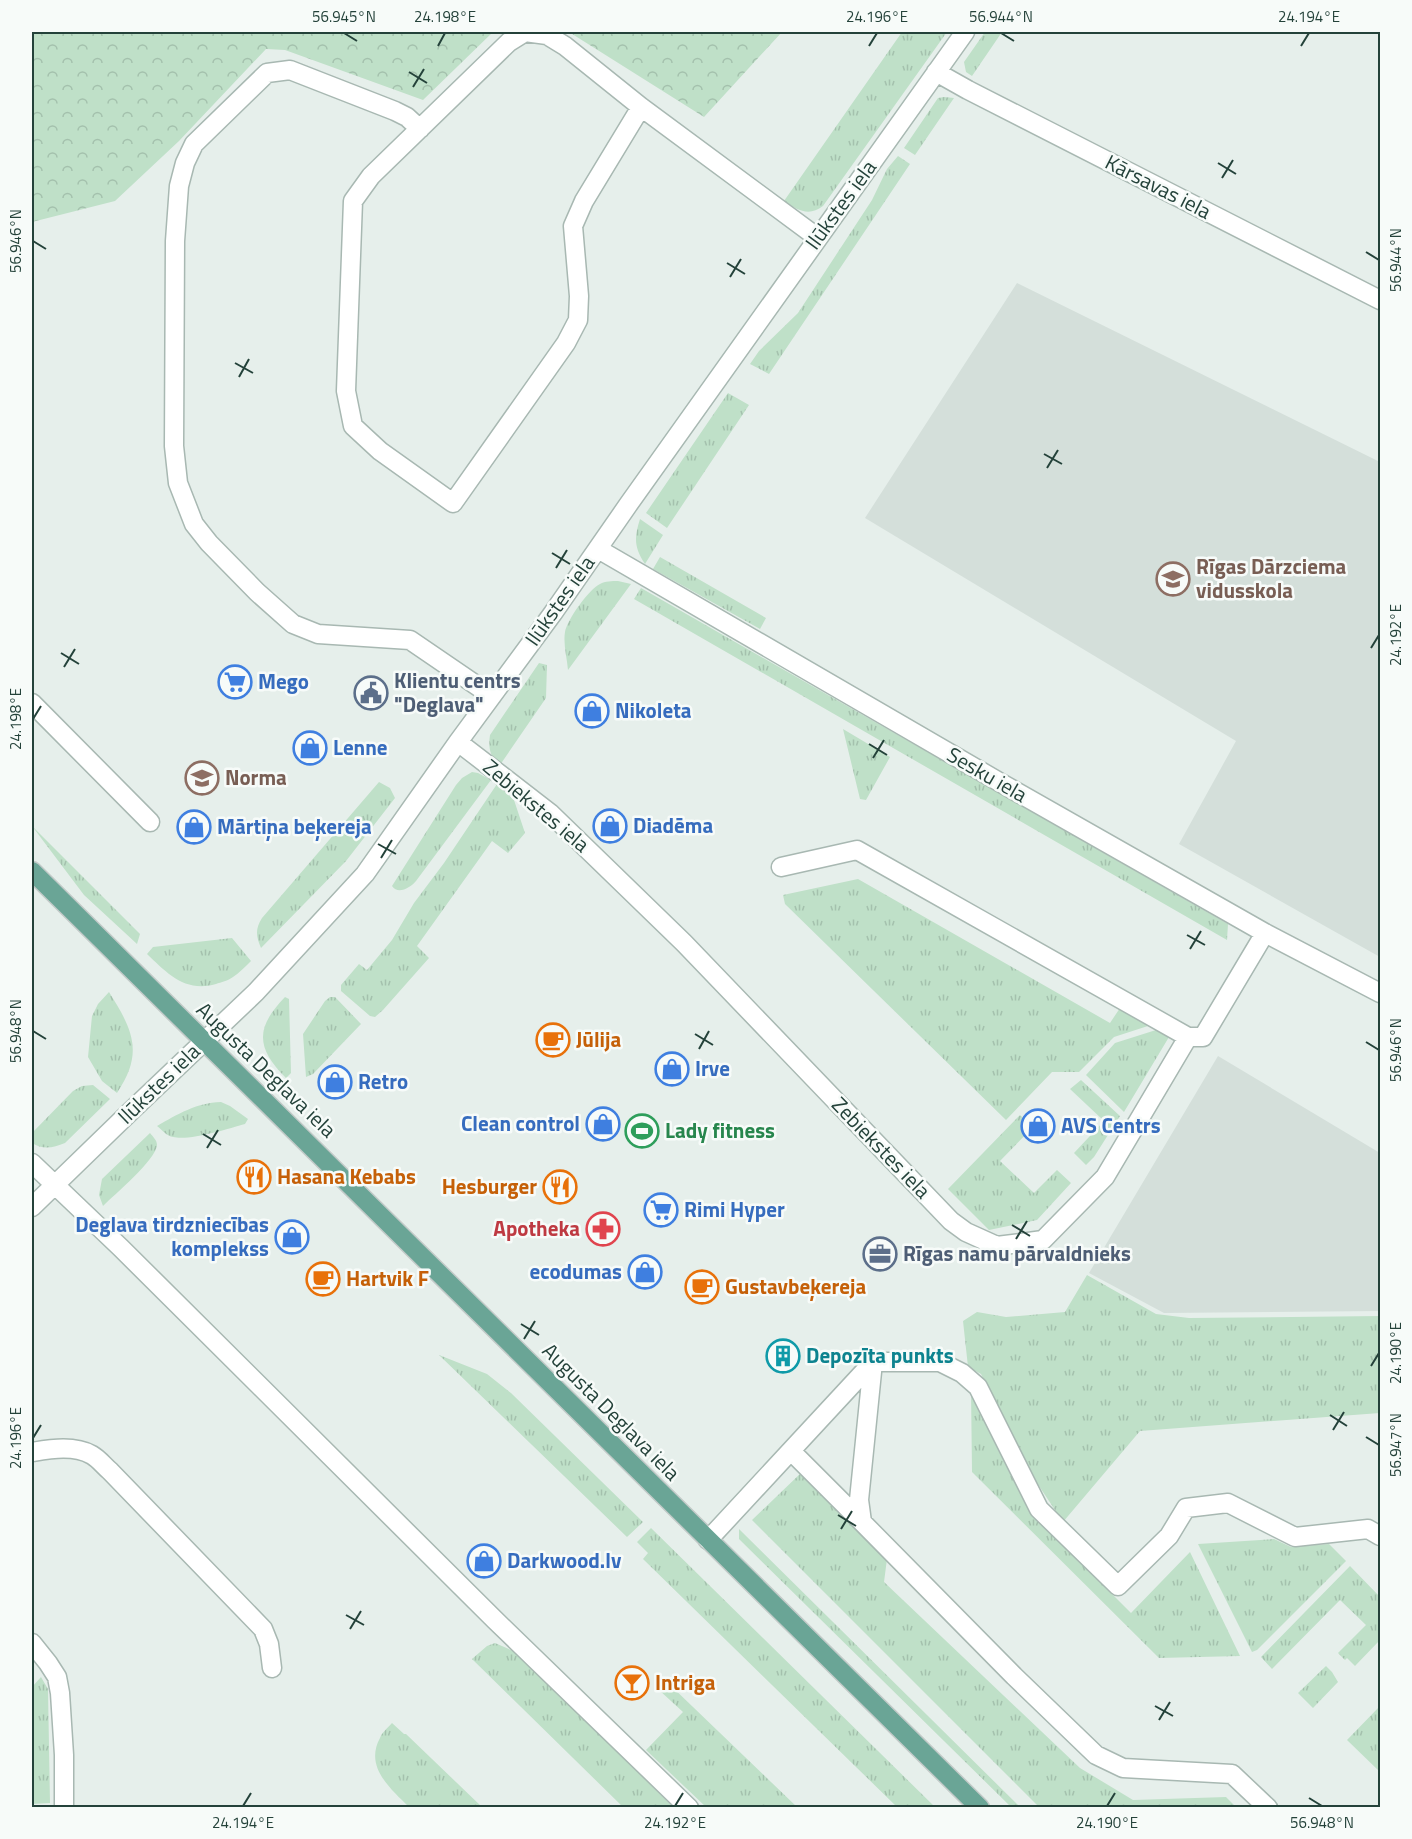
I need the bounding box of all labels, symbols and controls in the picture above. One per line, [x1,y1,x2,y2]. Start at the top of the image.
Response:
text: 56.945°N [312,5,376,28]
text: 24.198°E [414,5,476,28]
text: 24.196°E [846,5,908,28]
text: 56.944°N [969,5,1033,28]
text: 24.194°E [1278,5,1340,28]
street label: Kārsavas iela [1100,146,1218,227]
street label: Ilūkstes iela [797,153,884,256]
text: 56.946°N [4,209,27,273]
text: 56.944°N [1384,228,1407,292]
street label: Ilūkstes iela [516,548,602,652]
place label: Rīgas Dārzciema vidusskola [1196,550,1347,606]
school or university icon: Rīgas Dārzciema vidusskola [1155,561,1191,597]
text: 24.192°E [1384,604,1407,666]
supermarket icon: Mego [217,664,253,700]
place label: Klientu centrs "Deglava" [394,664,521,720]
place label: Mego [258,665,309,697]
public building icon: Klientu centrs "Deglava" [353,675,389,711]
text: 24.198°E [4,688,27,750]
shop icon: Nikoleta [574,693,610,729]
place label: Nikoleta [615,694,692,726]
shop icon: Lenne [292,730,328,766]
place label: Lenne [333,731,388,763]
street label: Sesku iela [941,738,1034,810]
street label: Zebiekstes iela [476,751,597,860]
school or university icon: Norma [184,760,220,796]
place label: Norma [225,761,287,793]
shop icon: Diadēma [592,808,628,844]
shop icon: Mārtiņa beķereja [176,809,212,845]
place label: Diadēma [633,809,713,841]
place label: Mārtiņa beķereja [217,810,372,842]
street label: Augusta Deglava iela [189,994,344,1145]
text: 56.948°N [4,999,27,1063]
text: 56.946°N [1384,1018,1407,1082]
cafe icon: Jūlija [535,1022,571,1058]
place label: Jūlija [576,1023,621,1055]
street label: Ilūkstes iela [110,1035,207,1131]
shop icon: Irve [654,1051,690,1087]
place label: Irve [695,1052,730,1084]
shop icon: Retro [317,1064,353,1100]
place label: Retro [358,1065,408,1097]
street label: Zebiekstes iela [825,1089,939,1206]
shop icon: Clean control [585,1106,621,1142]
place label: Clean control [461,1107,580,1139]
shop icon: AVS Centrs [1020,1108,1056,1144]
place label: AVS Centrs [1061,1109,1161,1141]
sports icon: Lady fitness [624,1113,660,1149]
place label: Lady fitness [665,1114,775,1146]
restaurant icon: Hasana Kebabs [236,1159,272,1195]
place label: Hasana Kebabs [277,1160,416,1192]
restaurant icon: Hesburger [542,1169,578,1205]
place label: Hesburger [442,1170,537,1202]
supermarket icon: Rimi Hyper [643,1192,679,1228]
place label: Rimi Hyper [684,1193,785,1225]
place label: Deglava tirdzniecības komplekss [75,1208,269,1264]
pharmacy icon: Apotheka [585,1211,621,1247]
place label: Apotheka [493,1212,580,1244]
shop icon: Deglava tirdzniecības komplekss [274,1219,310,1255]
office icon: Rīgas namu pārvaldnieks [862,1236,898,1272]
place label: Rīgas namu pārvaldnieks [903,1237,1131,1269]
shop icon: ecodumas [627,1254,663,1290]
place label: ecodumas [529,1255,622,1287]
cafe icon: Hartvik F [305,1261,341,1297]
place label: Hartvik F [346,1262,429,1294]
cafe icon: Gustavbeķereja [684,1269,720,1305]
place label: Gustavbeķereja [725,1270,866,1302]
text: 24.190°E [1384,1322,1407,1384]
street label: Augusta Deglava iela [535,1335,688,1488]
building icon: Depozīta punkts [765,1338,801,1374]
place label: Depozīta punkts [806,1339,954,1371]
text: 24.196°E [4,1407,27,1469]
text: 56.947°N [1384,1413,1407,1477]
shop icon: Darkwood.lv [466,1543,502,1579]
place label: Darkwood.lv [507,1544,622,1576]
bar icon: Intriga [614,1665,650,1701]
place label: Intriga [655,1666,716,1698]
text: 24.194°E [212,1811,274,1834]
text: 24.192°E [644,1811,706,1834]
text: 24.190°E [1076,1811,1138,1834]
text: 56.948°N [1290,1811,1354,1834]

